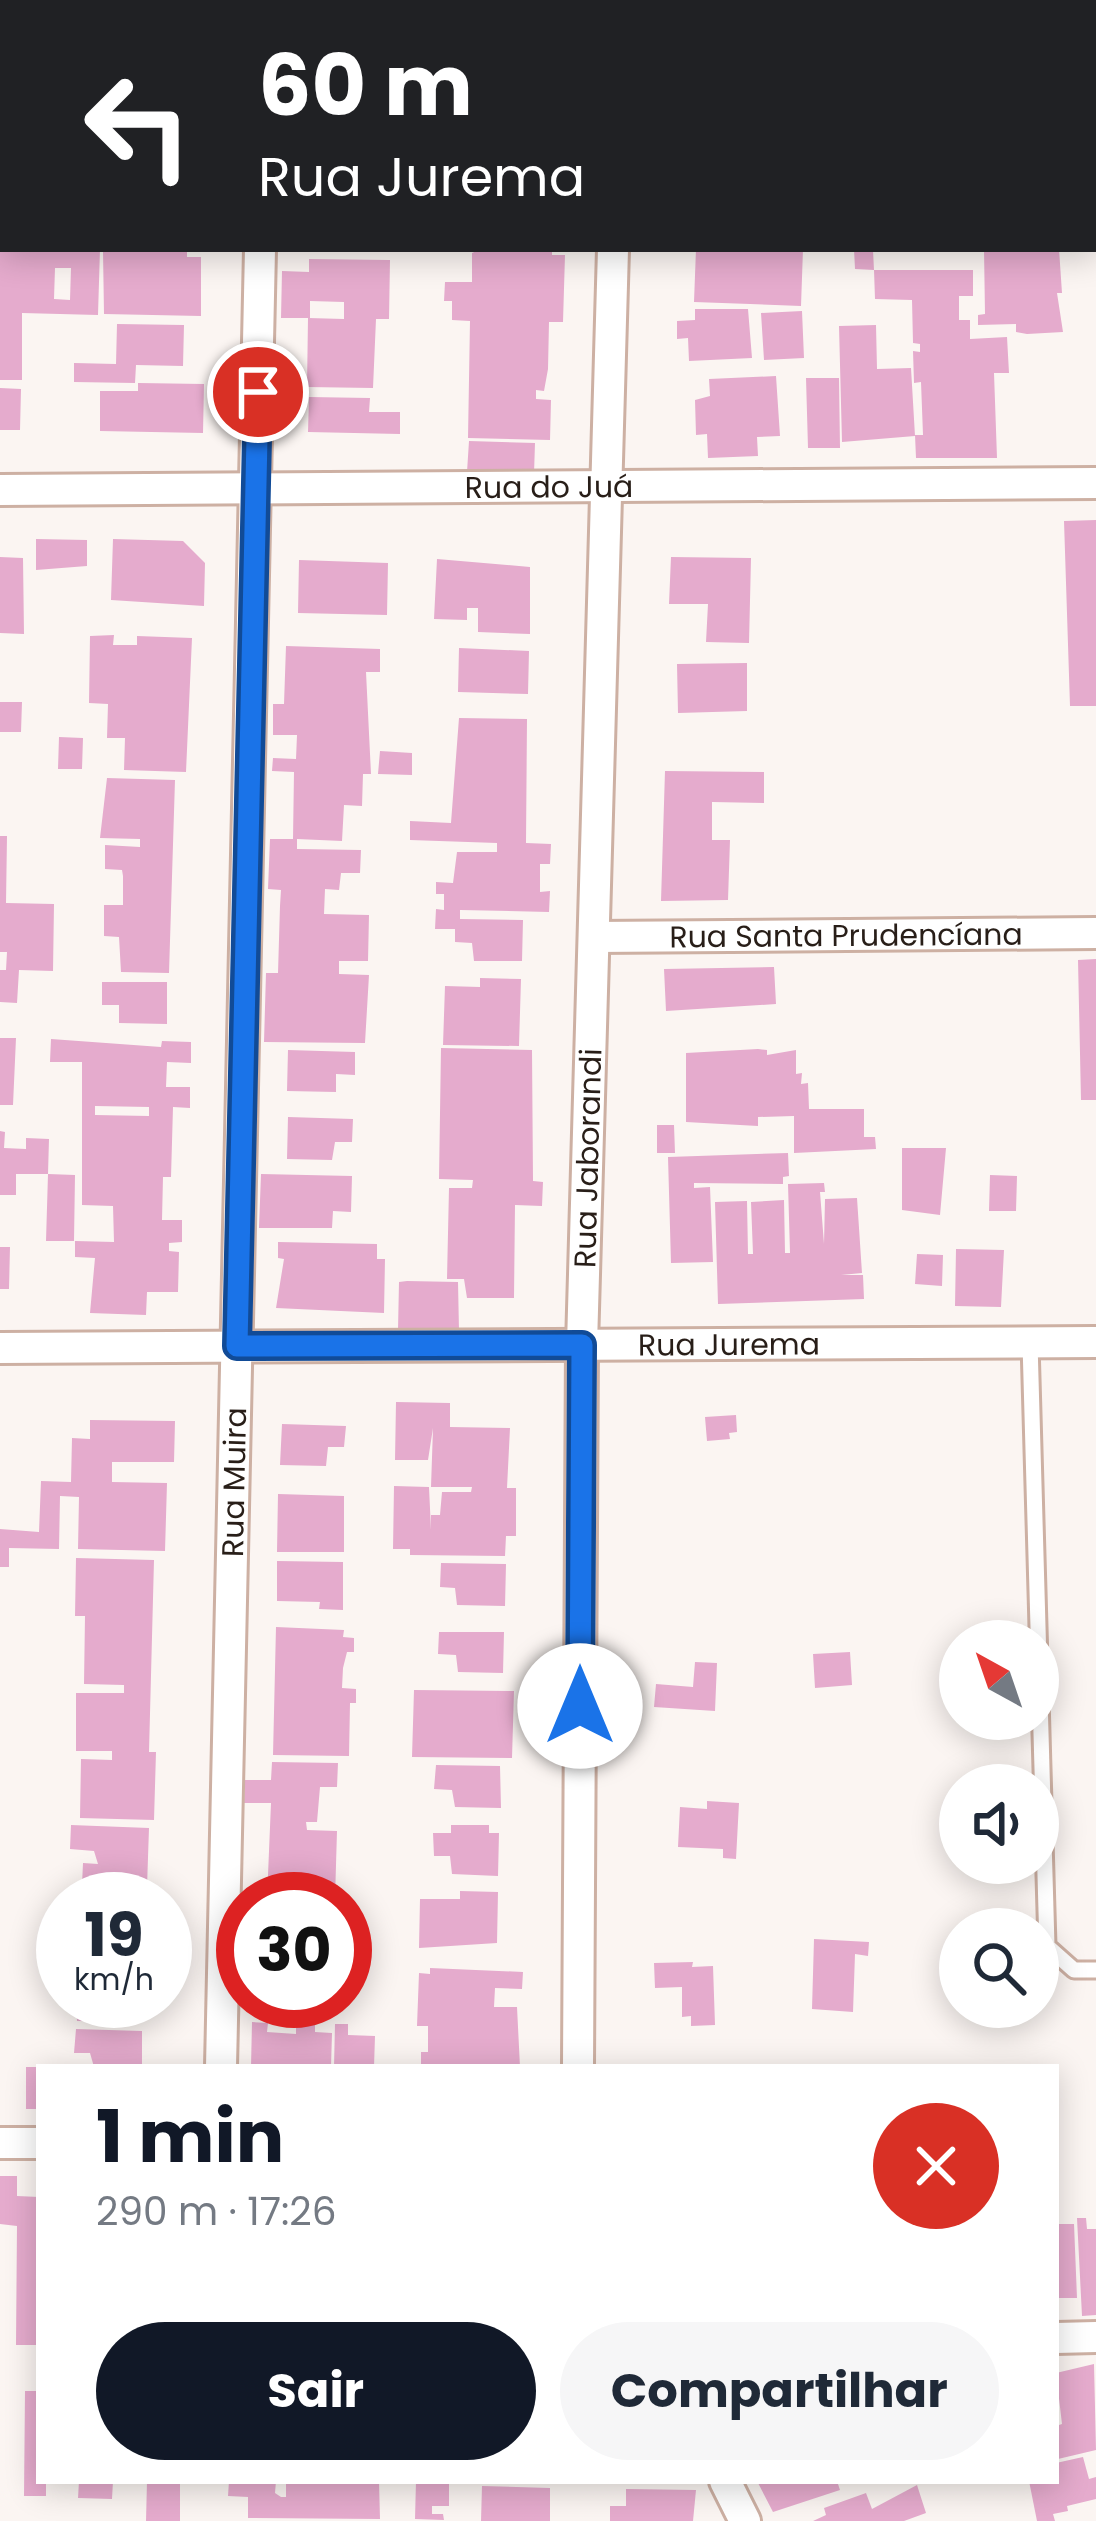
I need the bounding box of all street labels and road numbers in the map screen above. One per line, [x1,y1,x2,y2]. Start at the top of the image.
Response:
street label: Rua do Juá [465,464,633,509]
street label: Rua Santa Prudencíana [669,912,1023,958]
street label: Rua Jaborandi [563,1048,612,1269]
street label: Rua Jurema [638,1322,820,1366]
street label: Rua Muira [210,1407,257,1557]

